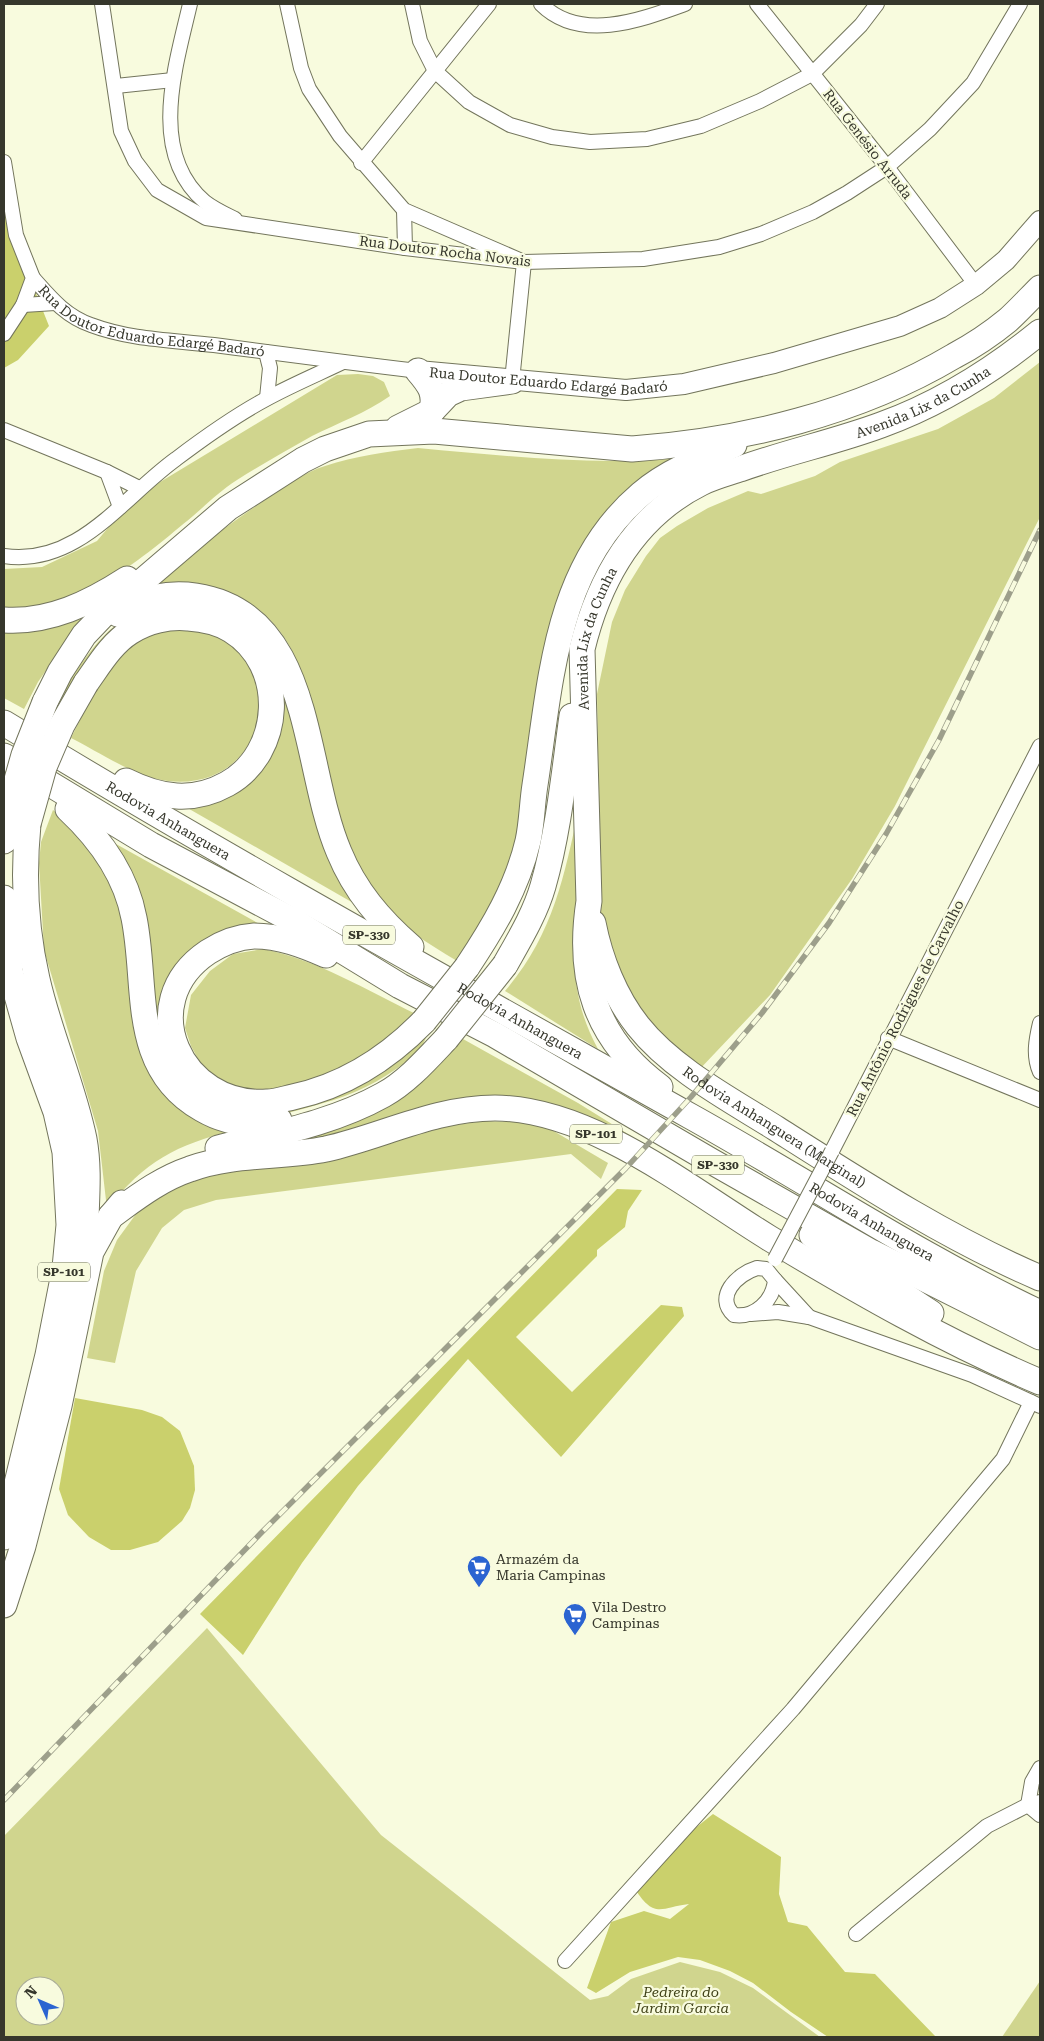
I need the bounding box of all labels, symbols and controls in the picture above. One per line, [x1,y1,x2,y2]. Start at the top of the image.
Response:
street label: Rua Genésio Arruda [820,86,916,202]
street label: Rua Doutor Rocha Novais [358,233,532,270]
street label: Rua Doutor Eduardo Edargé Badaró [35,282,266,360]
street label: Avenida Lix da Cunha [854,363,994,441]
street label: Rua Doutor Eduardo Edargé Badaró [429,364,668,398]
street label: Avenida Lix da Cunha [574,564,620,710]
street label: Rodovia Anhanguera [103,778,233,863]
street label: Rua Antônio Rodrigues de Carvalho [843,897,967,1119]
road number: SP-330 [343,926,395,944]
street label: Rodovia Anhanguera [455,979,586,1063]
street label: Rodovia Anhanguera (Marginal) [680,1063,869,1191]
road number: SP-101 [570,1124,622,1144]
road number: SP-330 [692,1156,744,1174]
street label: Rodovia Anhanguera [807,1179,937,1265]
road number: SP-101 [38,1262,90,1282]
place label: Armazém da Maria Campinas [496,1551,606,1583]
supermarket icon: Armazém da Maria Campinas [466,1554,492,1588]
place label: Vila Destro Campinas [592,1599,666,1631]
supermarket icon: Vila Destro Campinas [562,1602,588,1636]
north arrow [15,1976,65,2026]
text: N [21,1982,40,2001]
park label: Pedreira do Jardim Garcia [632,1984,729,2016]

